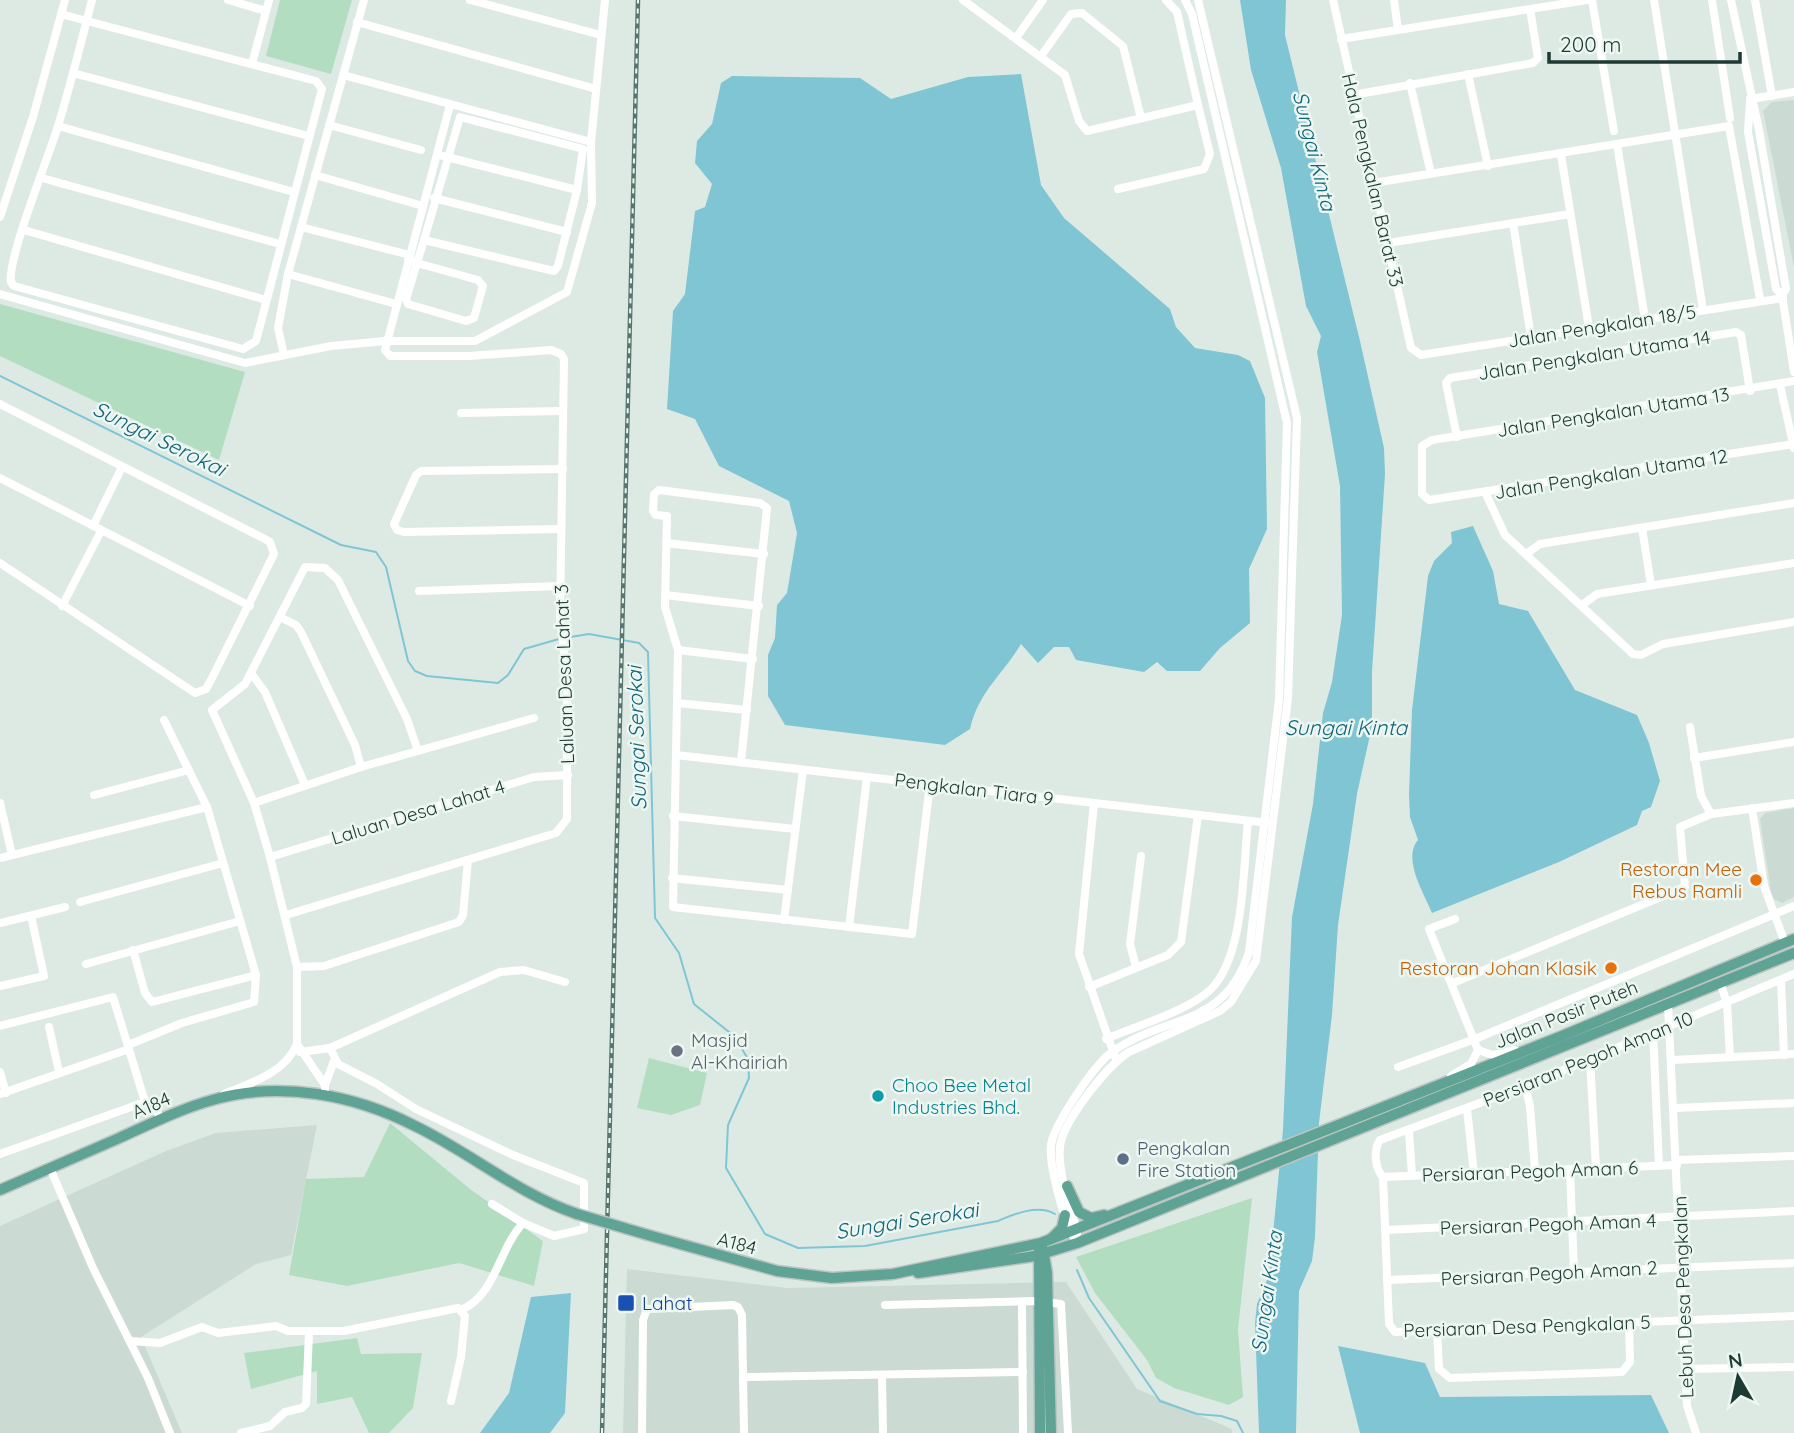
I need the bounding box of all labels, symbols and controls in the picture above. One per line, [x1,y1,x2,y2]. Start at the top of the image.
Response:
scale bar [1549,21,1740,65]
text: 200 m [1560,31,1622,57]
street label: Hala Pengkalan Barat 33 [1337,71,1409,289]
water label: Sungai Kinta [1288,88,1343,215]
street label: Jalan Pengkalan 18/5 [1506,299,1698,353]
street label: Jalan Pengkalan Utama 14 [1476,325,1712,385]
street label: Jalan Pengkalan Utama 13 [1495,382,1731,442]
water label: Sungai Serokai [89,395,232,482]
street label: Jalan Pengkalan Utama 12 [1493,444,1729,504]
street label: Laluan Desa Lahat 3 [549,584,579,764]
water label: Sungai Serokai [620,663,652,811]
water label: Sungai Kinta [1285,714,1409,740]
street label: Pengkalan Tiara 9 [893,767,1055,811]
street label: Laluan Desa Lahat 4 [328,774,508,850]
place label: Restoran Mee Rebus Ramli [1620,857,1742,903]
marker: Restoran Mee Rebus Ramli [1748,872,1764,888]
place label: Restoran Johan Klasik [1399,956,1597,980]
marker: Restoran Johan Klasik [1603,960,1619,976]
street label: Jalan Pasir Puteh [1491,974,1641,1054]
street label: Persiaran Pegoh Aman 10 [1479,1006,1697,1112]
place label: Masjid Al-Khairiah [691,1028,788,1074]
marker: Masjid Al-Khairiah [669,1043,685,1059]
place label: Choo Bee Metal Industries Bhd. [892,1073,1031,1119]
street label: A184 [128,1086,174,1124]
marker: Choo Bee Metal Industries Bhd. [870,1088,886,1104]
place label: Pengkalan Fire Station [1137,1136,1236,1182]
marker: Pengkalan Fire Station [1115,1151,1131,1167]
street label: Persiaran Pegoh Aman 6 [1421,1155,1639,1187]
street label: Lebuh Desa Pengkalan [1667,1195,1699,1399]
water label: Sungai Serokai [834,1196,983,1244]
street label: Persiaran Pegoh Aman 4 [1439,1208,1657,1240]
street label: A184 [715,1226,759,1260]
water label: Sungai Kinta [1245,1228,1288,1354]
street label: Persiaran Pegoh Aman 2 [1440,1255,1658,1291]
place label: Lahat [642,1291,692,1315]
marker: Lahat [616,1293,636,1313]
street label: Persiaran Desa Pengkalan 5 [1403,1310,1651,1342]
north arrow [1703,1342,1773,1412]
text: N [1727,1347,1744,1373]

